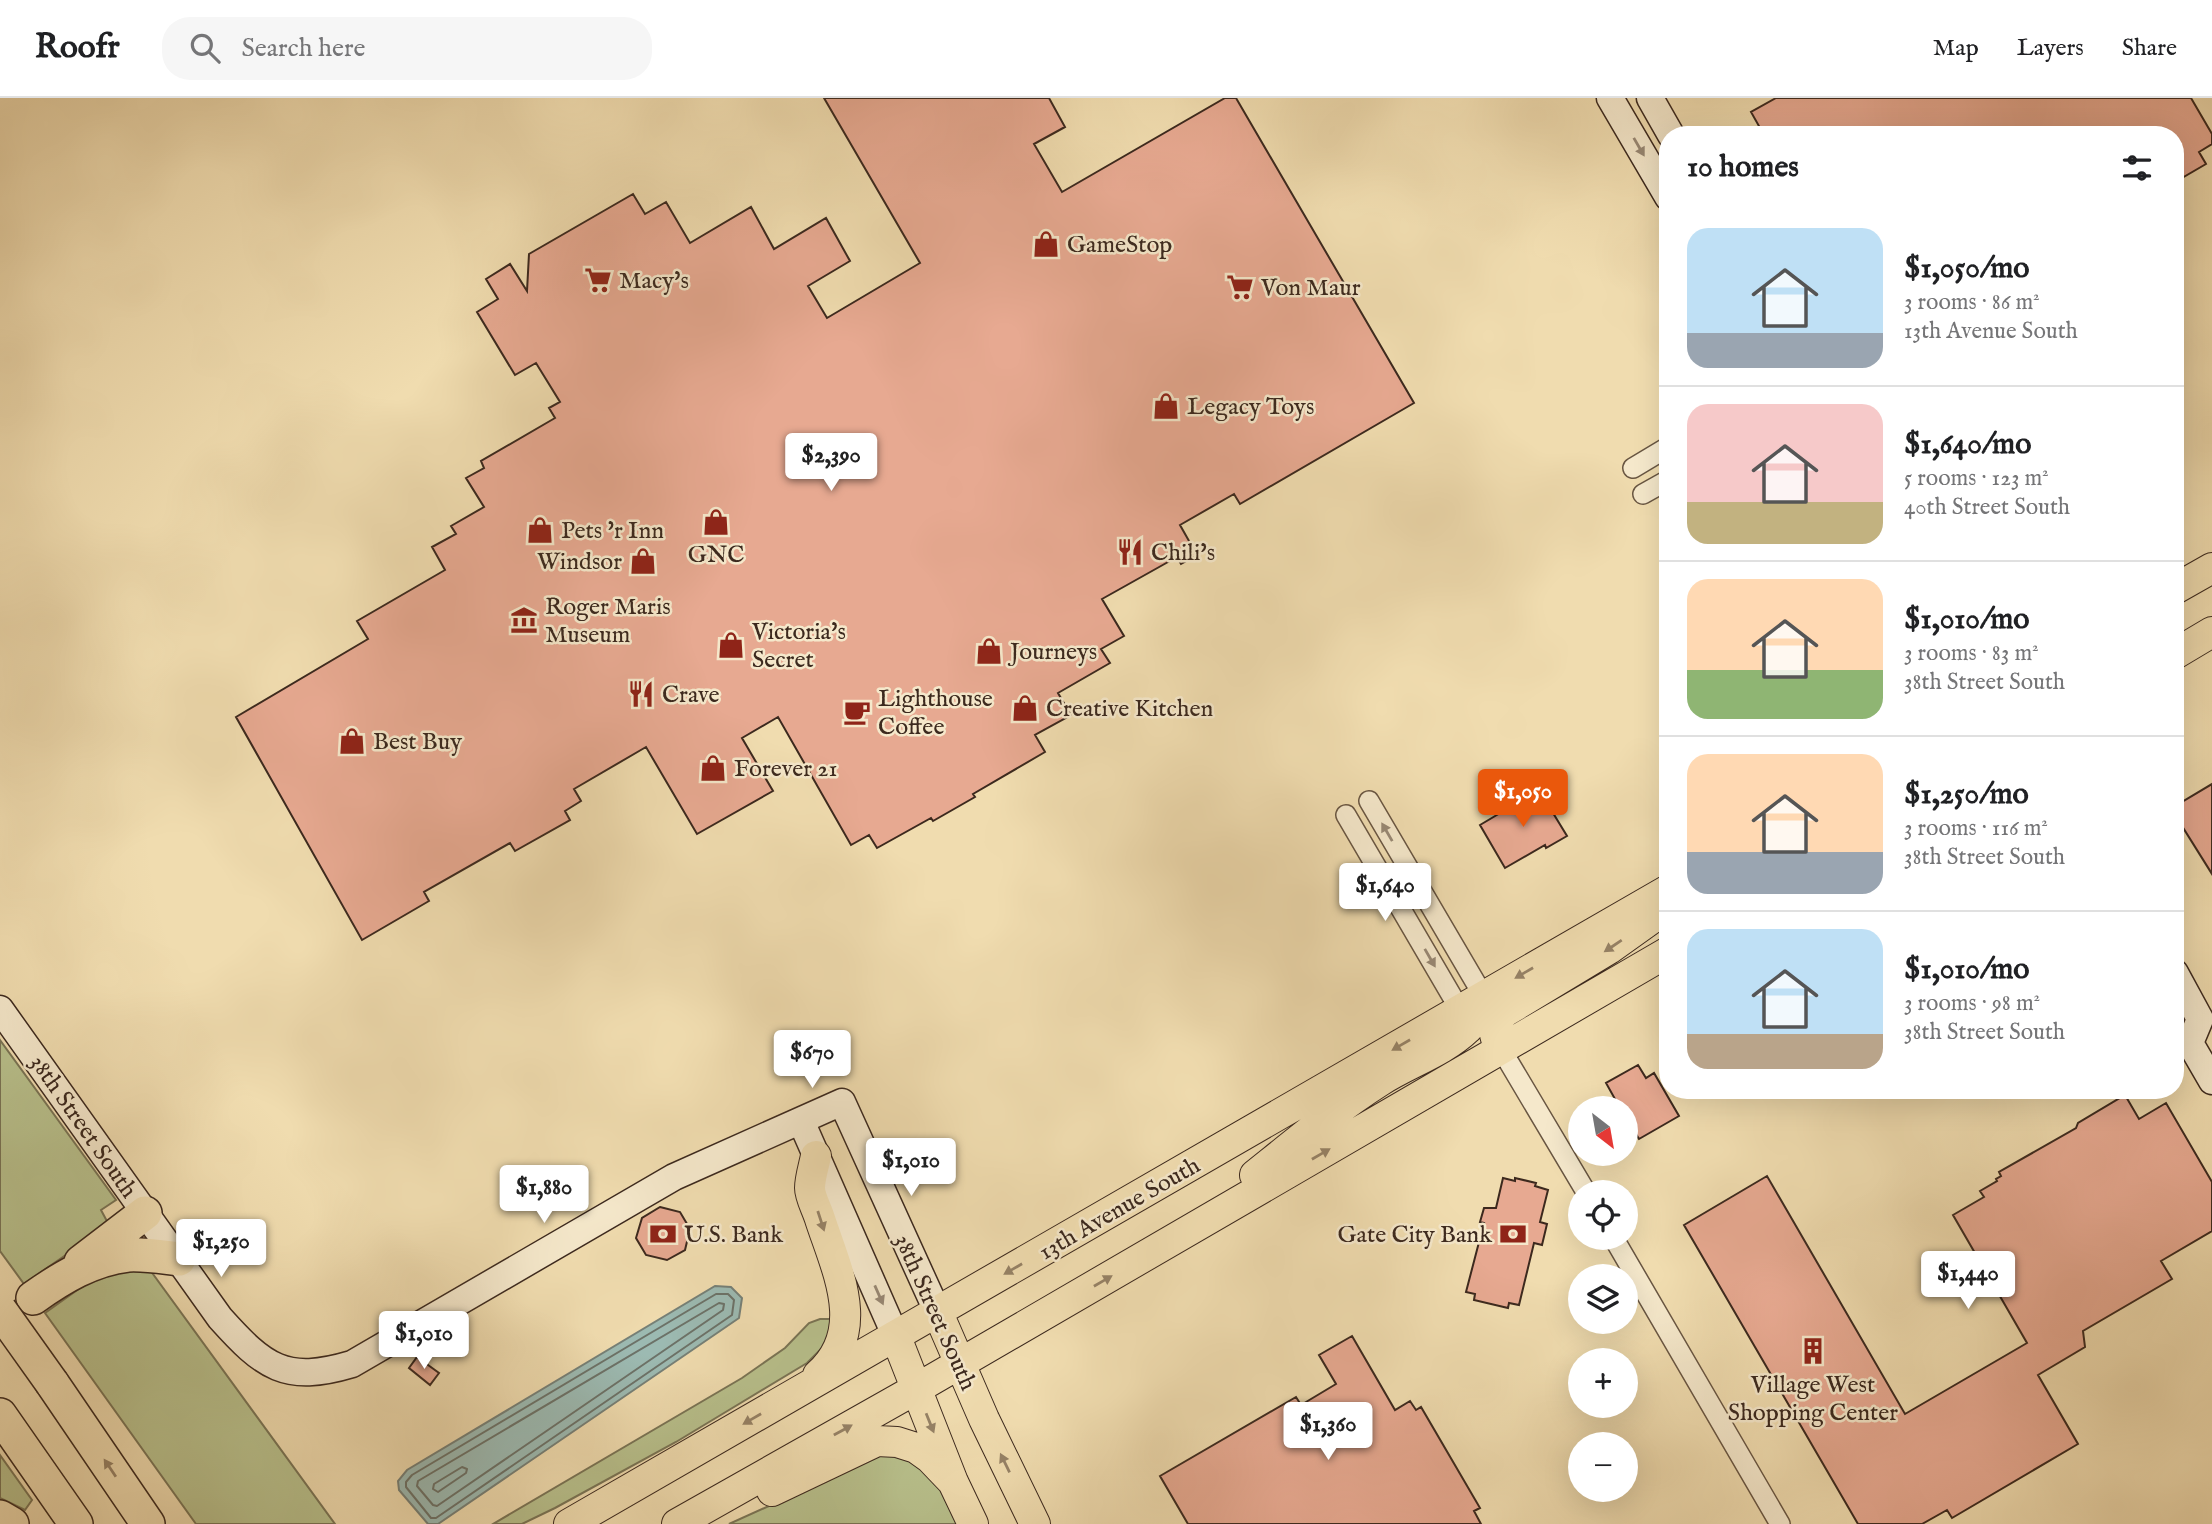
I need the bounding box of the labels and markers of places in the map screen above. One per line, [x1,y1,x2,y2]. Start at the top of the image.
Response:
shop icon: GameStop [1031,229,1061,259]
place label: GameStop [1067,230,1172,261]
supermarket icon: Macy's [583,265,613,295]
place label: Macy's [619,266,689,297]
supermarket icon: Von Maur [1225,272,1255,302]
place label: Von Maur [1260,273,1361,304]
shop icon: Legacy Toys [1151,391,1181,421]
place label: Legacy Toys [1187,392,1314,423]
pin: $2,390 [774,434,888,493]
shop icon: GNC [701,507,731,537]
shop icon: Pets 'r Inn [525,515,555,545]
place label: Pets 'r Inn [561,516,664,547]
restaurant icon: Chili's [1115,537,1145,567]
place label: Chili's [1151,538,1215,569]
place label: GNC [688,540,744,571]
shop icon: Windsor [628,546,658,576]
place label: Windsor [537,547,622,578]
place label: Roger Maris Museum [545,592,671,651]
museum icon: Roger Maris Museum [509,605,539,635]
place label: Victoria's Secret [751,617,846,676]
shop icon: Victoria's Secret [716,630,746,660]
shop icon: Journeys [974,636,1004,666]
place label: Journeys [1007,637,1097,668]
restaurant icon: Crave [626,679,656,709]
place label: Crave [662,680,720,711]
place label: Lighthouse Coffee [878,684,993,743]
shop icon: Creative Kitchen [1010,693,1040,723]
place label: Creative Kitchen [1046,694,1214,725]
cafe icon: Lighthouse Coffee [842,697,872,727]
shop icon: Best Buy [337,726,367,756]
place label: Best Buy [373,727,462,758]
shop icon: Forever 21 [698,753,728,783]
place label: Forever 21 [734,754,838,785]
pin: $1,050 [1466,770,1580,829]
pin: $1,640 [1328,864,1442,923]
pin: $670 [771,1030,853,1090]
pin: $1,010 [854,1138,968,1198]
pin: $1,880 [487,1166,601,1225]
bank icon: U.S. Bank [648,1219,678,1249]
bank icon: Gate City Bank [1498,1219,1528,1249]
pin: $1,250 [164,1220,278,1279]
place label: U.S. Bank [684,1220,783,1251]
place label: Gate City Bank [1337,1220,1492,1251]
pin: $1,440 [1911,1252,2025,1311]
pin: $1,010 [367,1312,481,1371]
building icon: Village West Shopping Center [1798,1336,1828,1366]
place label: Village West Shopping Center [1728,1370,1898,1429]
pin: $1,360 [1271,1402,1385,1462]

